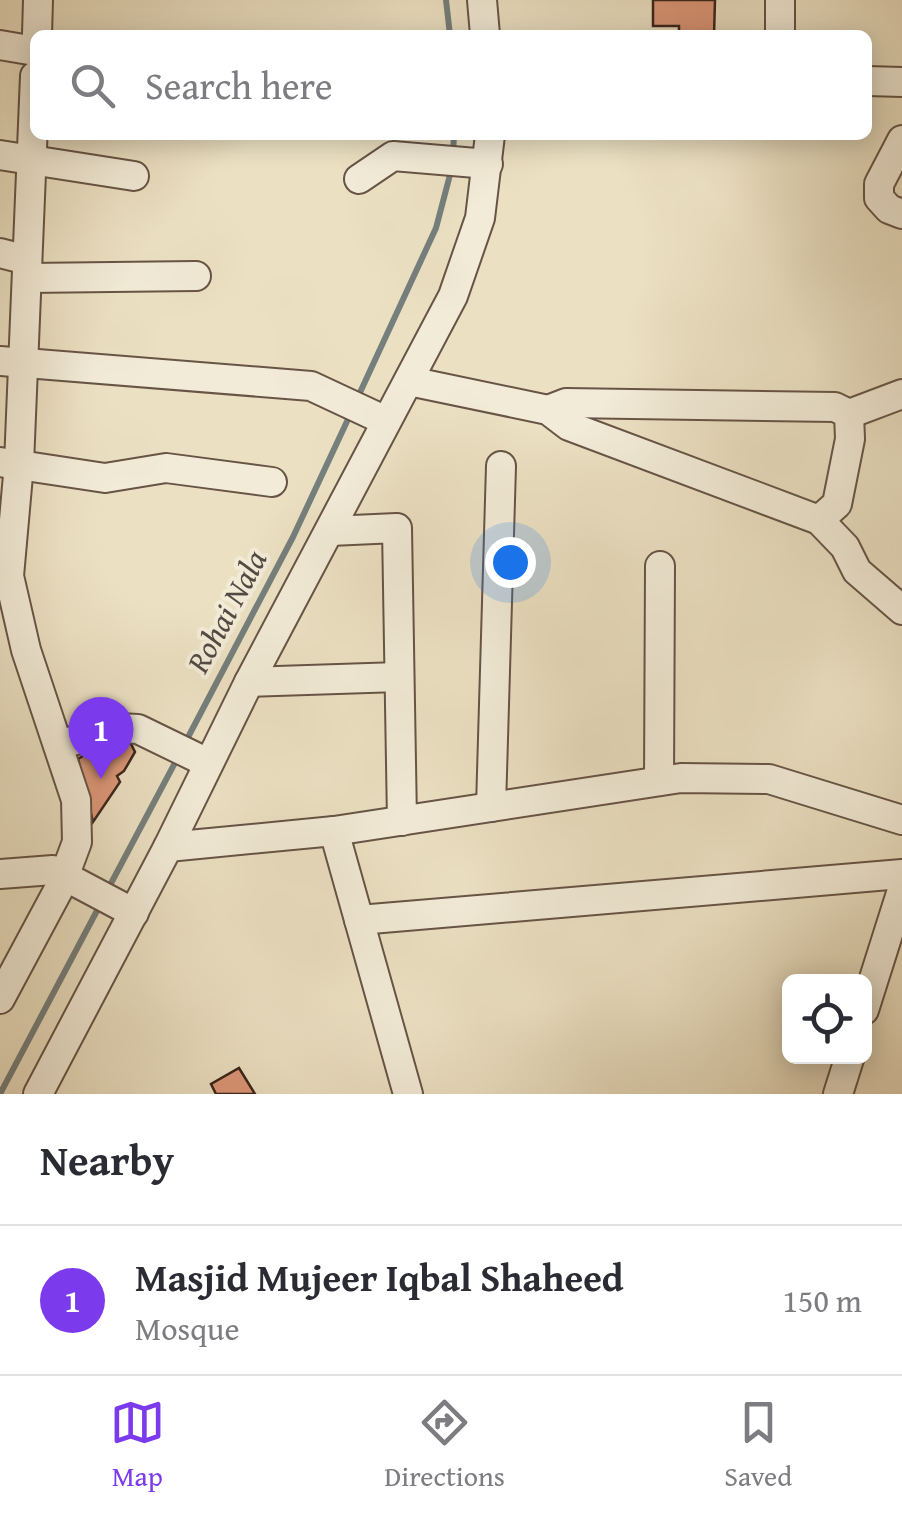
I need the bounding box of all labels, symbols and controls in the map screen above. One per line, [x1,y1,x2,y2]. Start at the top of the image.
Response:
search box [30,30,872,140]
text: Search here [145,57,333,113]
icon: search [65,58,120,113]
your location [485,537,536,588]
water label: Rohai Nala [174,541,278,682]
pin: 1 [68,696,134,779]
map controls [782,974,872,1064]
button: locate [782,974,872,1064]
text: Nearby [40,1129,174,1190]
text: Masjid Mujeer Iqbal Shaheed [135,1249,624,1305]
text: 1 [64,1277,81,1324]
text: 150 m [783,1277,862,1324]
text: Mosque [135,1305,239,1352]
tab: Map [110,1395,165,1496]
tab: Directions [384,1395,505,1496]
tab: Saved [724,1395,792,1496]

